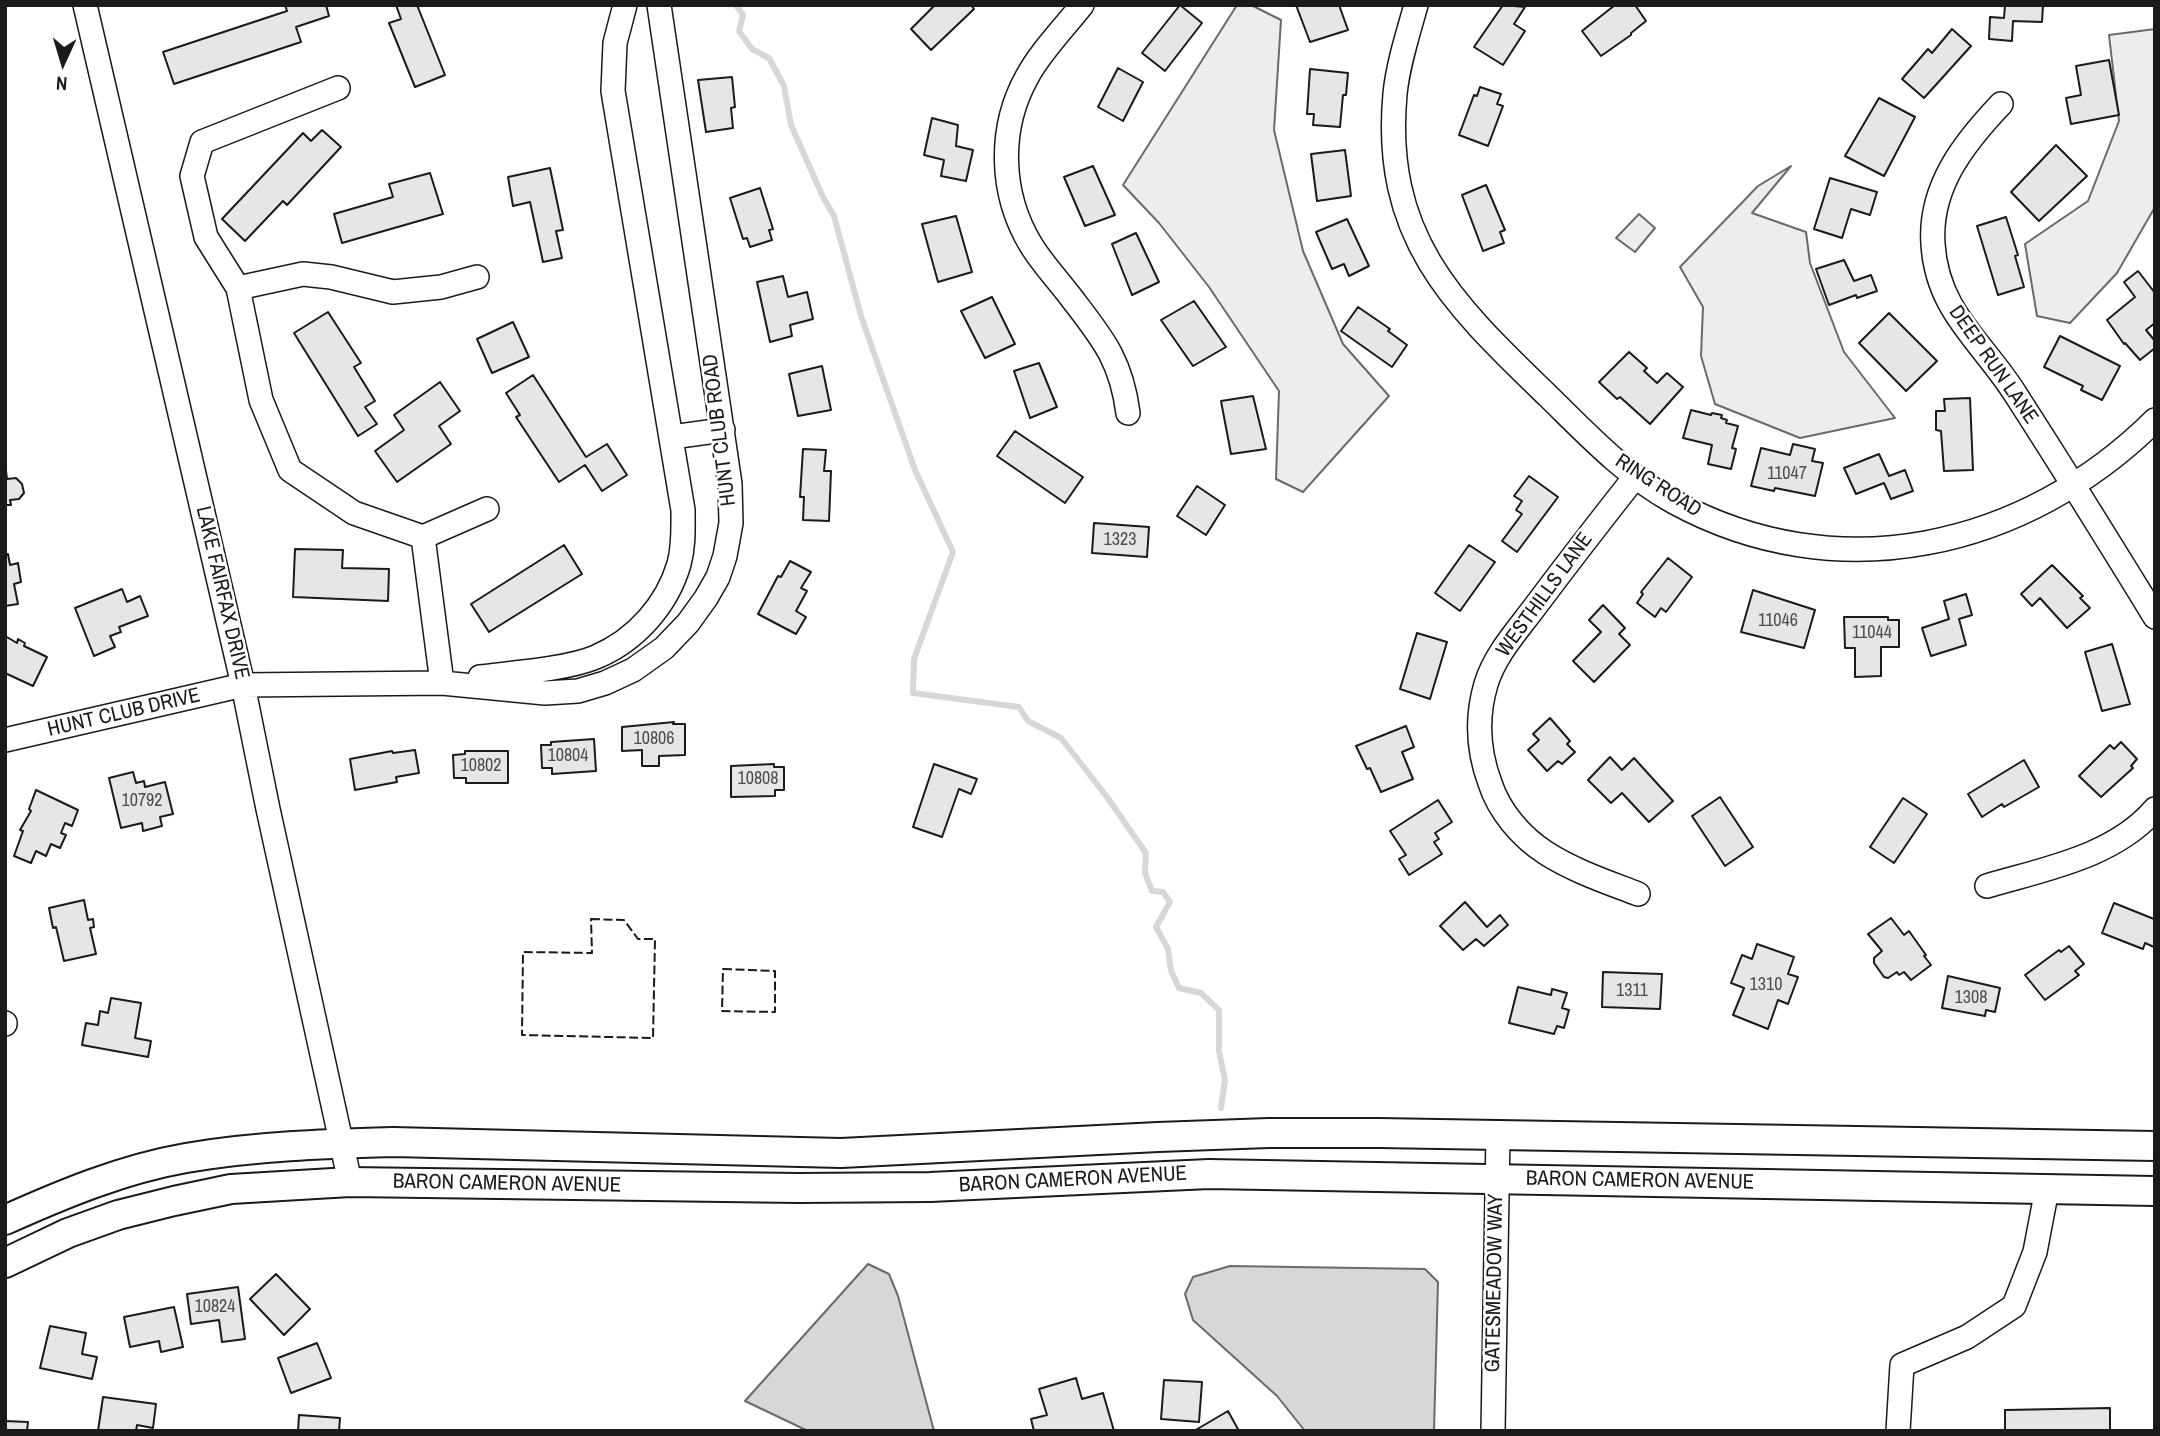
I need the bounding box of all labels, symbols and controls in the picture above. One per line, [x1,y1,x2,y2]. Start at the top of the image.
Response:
north arrow [28,28,98,98]
text: N [55,71,68,97]
street label: DEEP RUN LANE [1943,301,2043,429]
street label: HUNT CLUB ROAD [698,353,742,507]
street label: RING ROAD [1610,449,1706,523]
house number: 11047 [1767,463,1807,485]
street label: LAKE FAIRFAX DRIVE [190,504,254,682]
street label: WESTHILLS LANE [1491,528,1599,662]
house number: 1323 [1104,529,1136,551]
house number: 11046 [1758,610,1798,632]
house number: 11044 [1852,622,1892,644]
street label: HUNT CLUB DRIVE [45,683,203,743]
house number: 10806 [633,728,675,750]
house number: 10804 [547,745,589,767]
house number: 10802 [460,755,502,777]
house number: 10808 [737,768,779,790]
house number: 10792 [121,790,163,812]
house number: 1310 [1750,974,1782,996]
house number: 1311 [1616,980,1648,1002]
house number: 1308 [1955,987,1987,1009]
street label: BARON CAMERON AVENUE [958,1161,1188,1199]
street label: BARON CAMERON AVENUE [1526,1166,1754,1196]
street label: BARON CAMERON AVENUE [393,1169,621,1199]
street label: GATESMEADOW WAY [1481,1193,1509,1373]
house number: 10824 [194,1296,236,1318]

